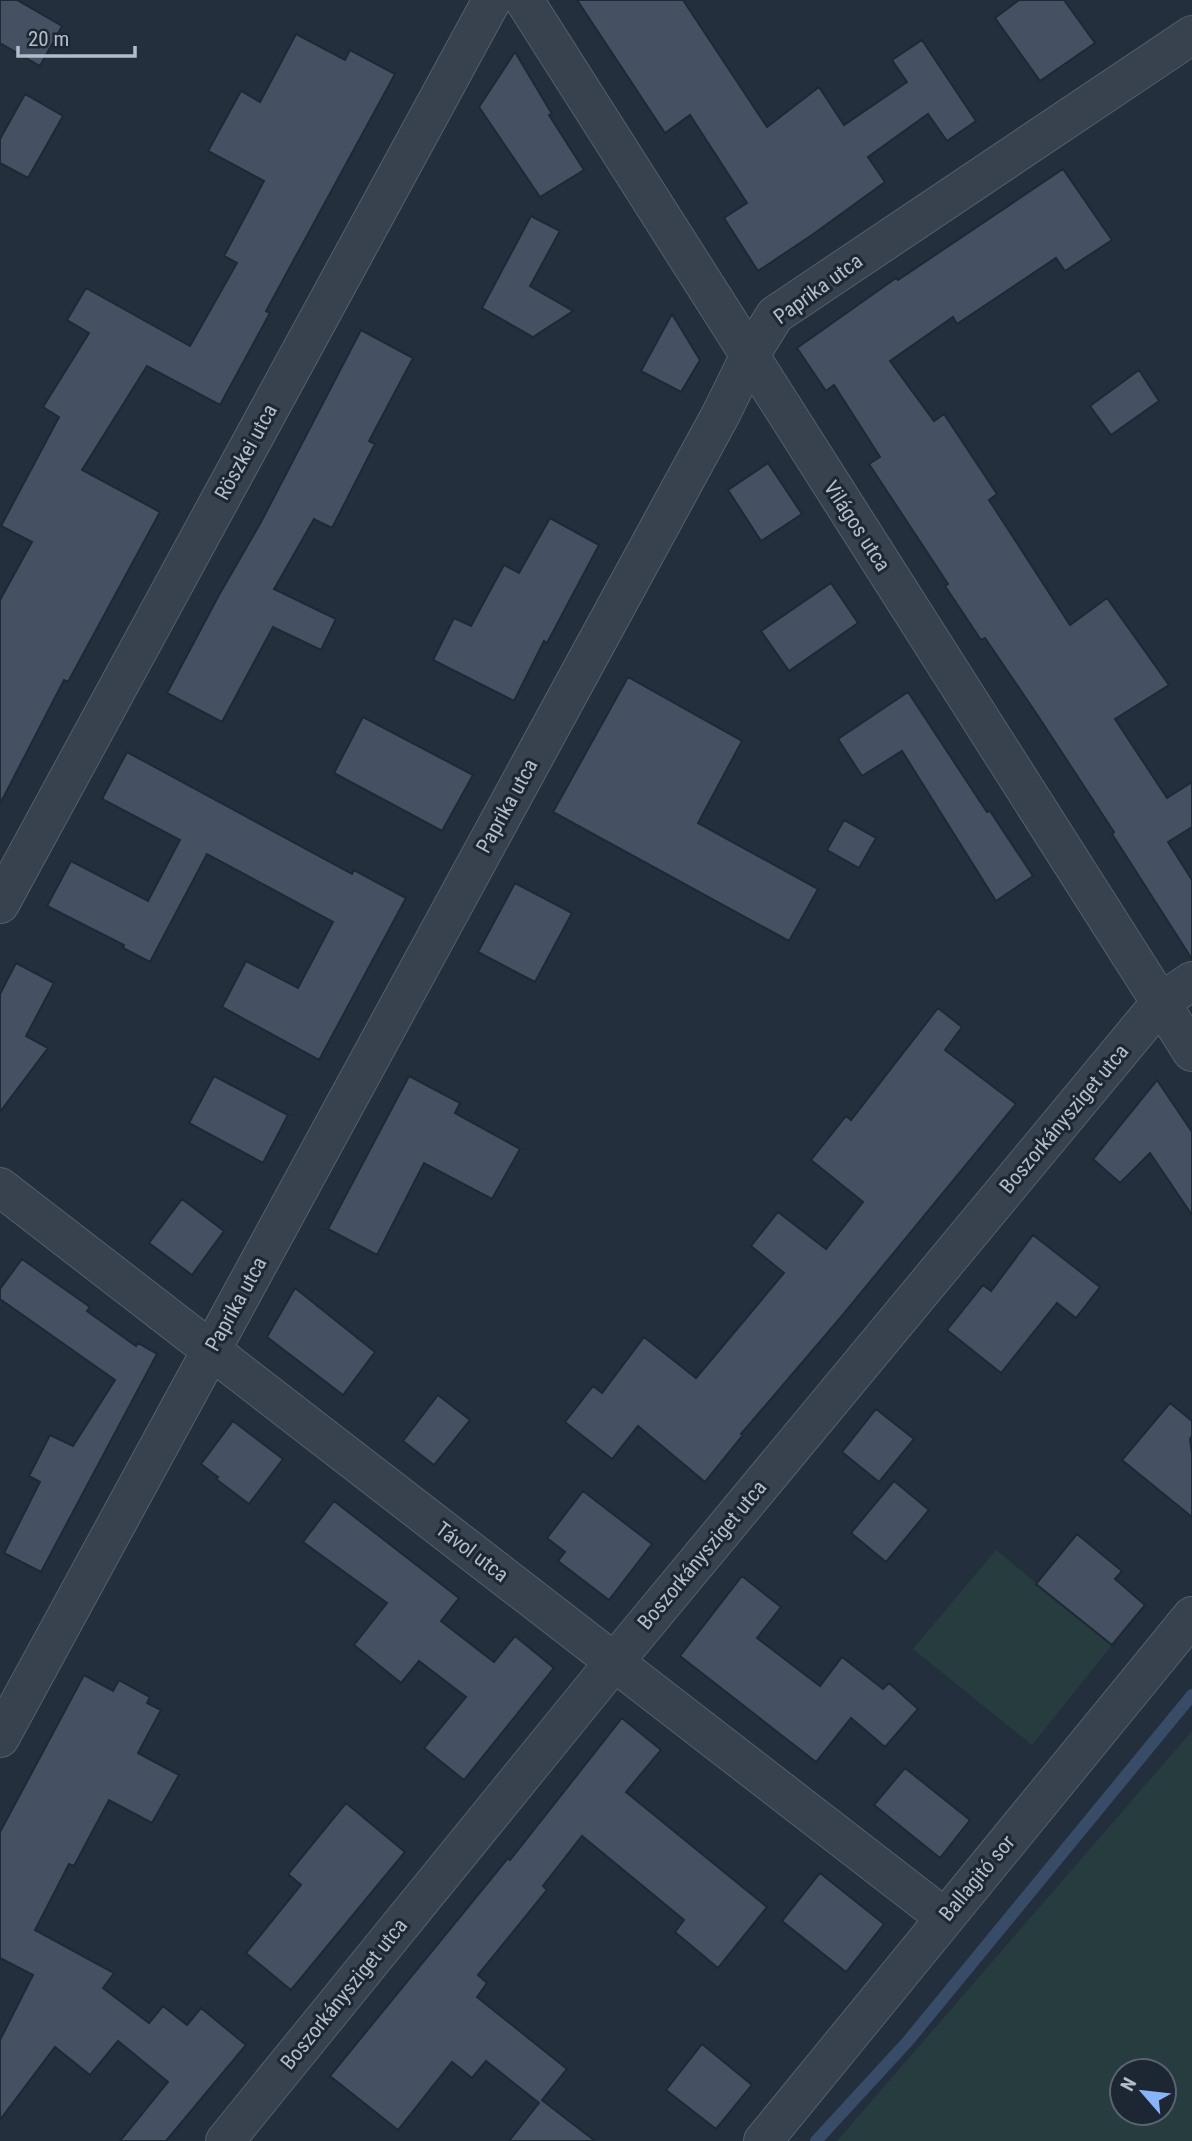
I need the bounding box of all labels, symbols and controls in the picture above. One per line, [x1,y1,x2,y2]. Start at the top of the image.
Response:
scale bar [18,14,135,58]
text: 20 m [28,27,69,51]
street label: Paprika utca [769,249,867,329]
street label: Röszkei utca [210,400,282,504]
street label: Világos utca [819,476,895,576]
street label: Paprika utca [471,755,543,857]
street label: Boszorkánysziget utca [995,1040,1133,1198]
street label: Paprika utca [200,1253,272,1355]
street label: Boszorkánysziget utca [633,1476,771,1634]
street label: Távol utca [431,1517,513,1587]
street label: Ballagitó sor [934,1830,1020,1926]
street label: Boszorkánysziget utca [276,1914,412,2074]
north arrow [1108,2057,1178,2127]
text: N [1116,2074,1141,2095]

